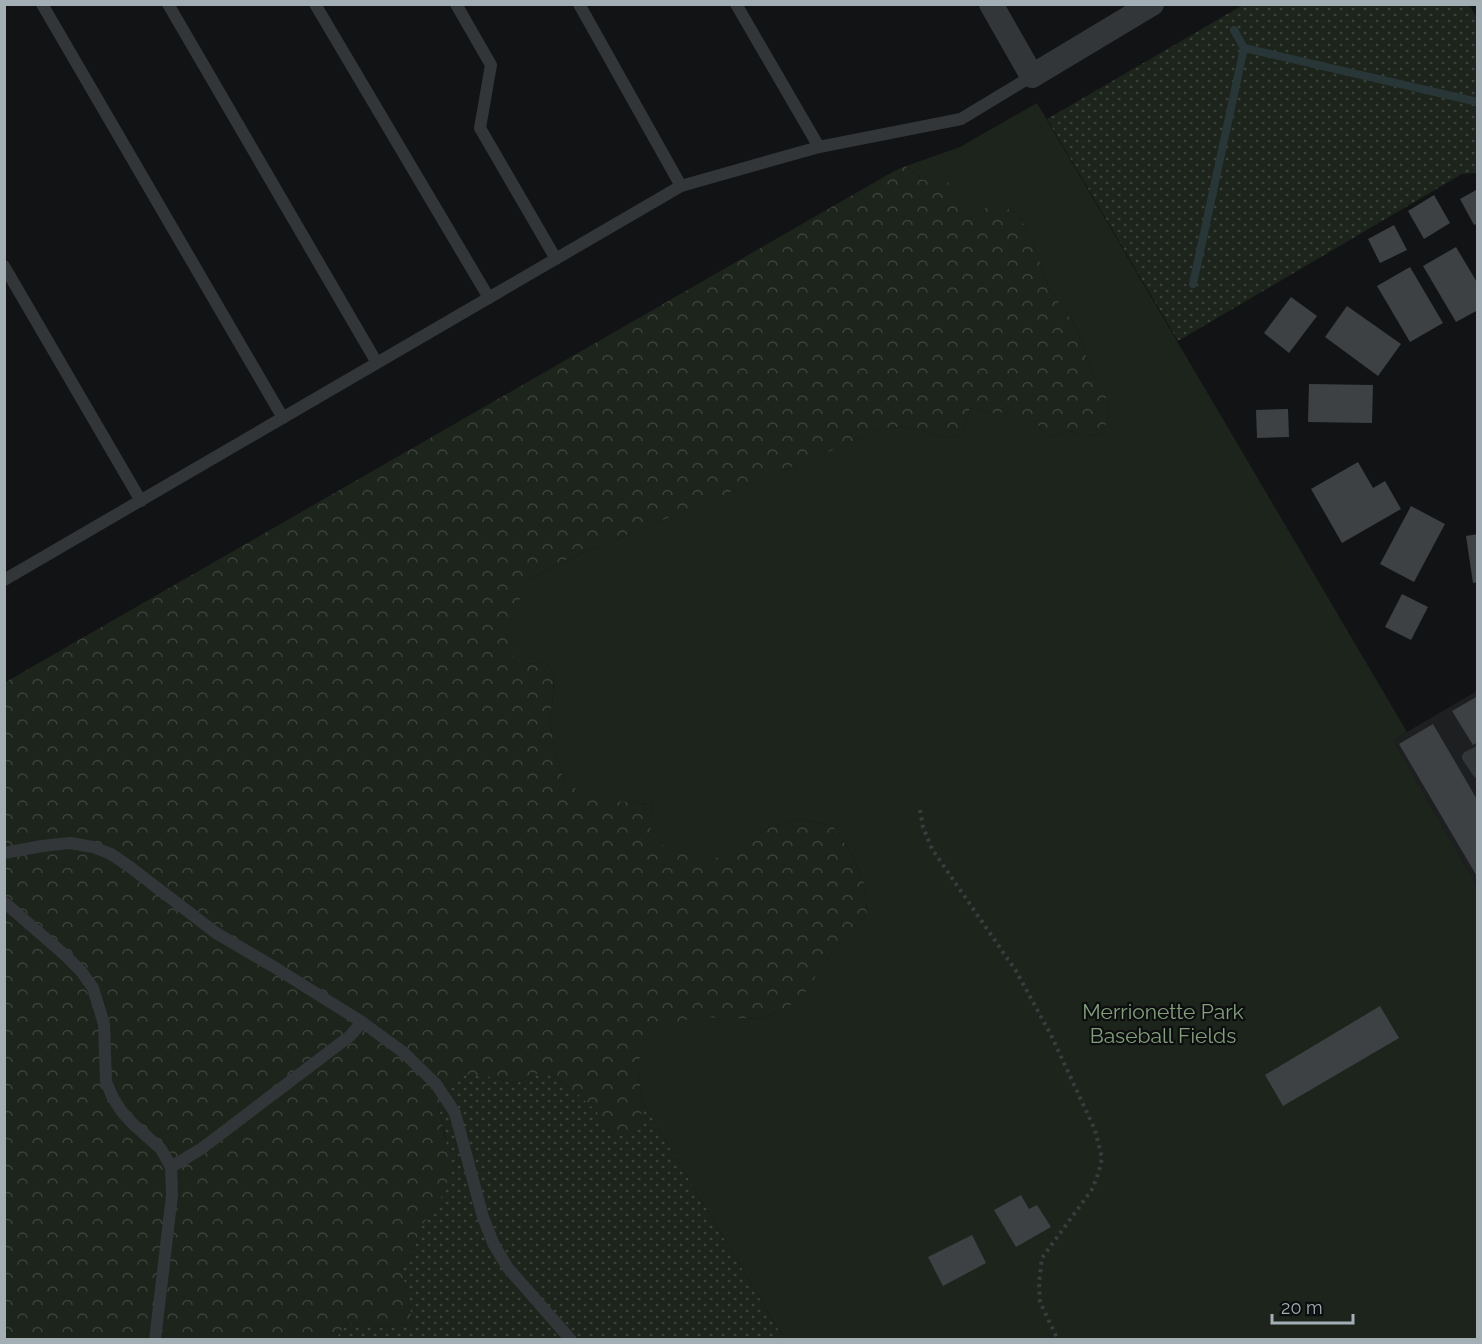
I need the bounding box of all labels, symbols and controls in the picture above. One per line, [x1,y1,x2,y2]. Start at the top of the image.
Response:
park label: Merrionette Park Baseball Fields [1082,999,1244,1048]
scale bar [1272,1287,1353,1325]
text: 20 m [1281,1297,1323,1318]

